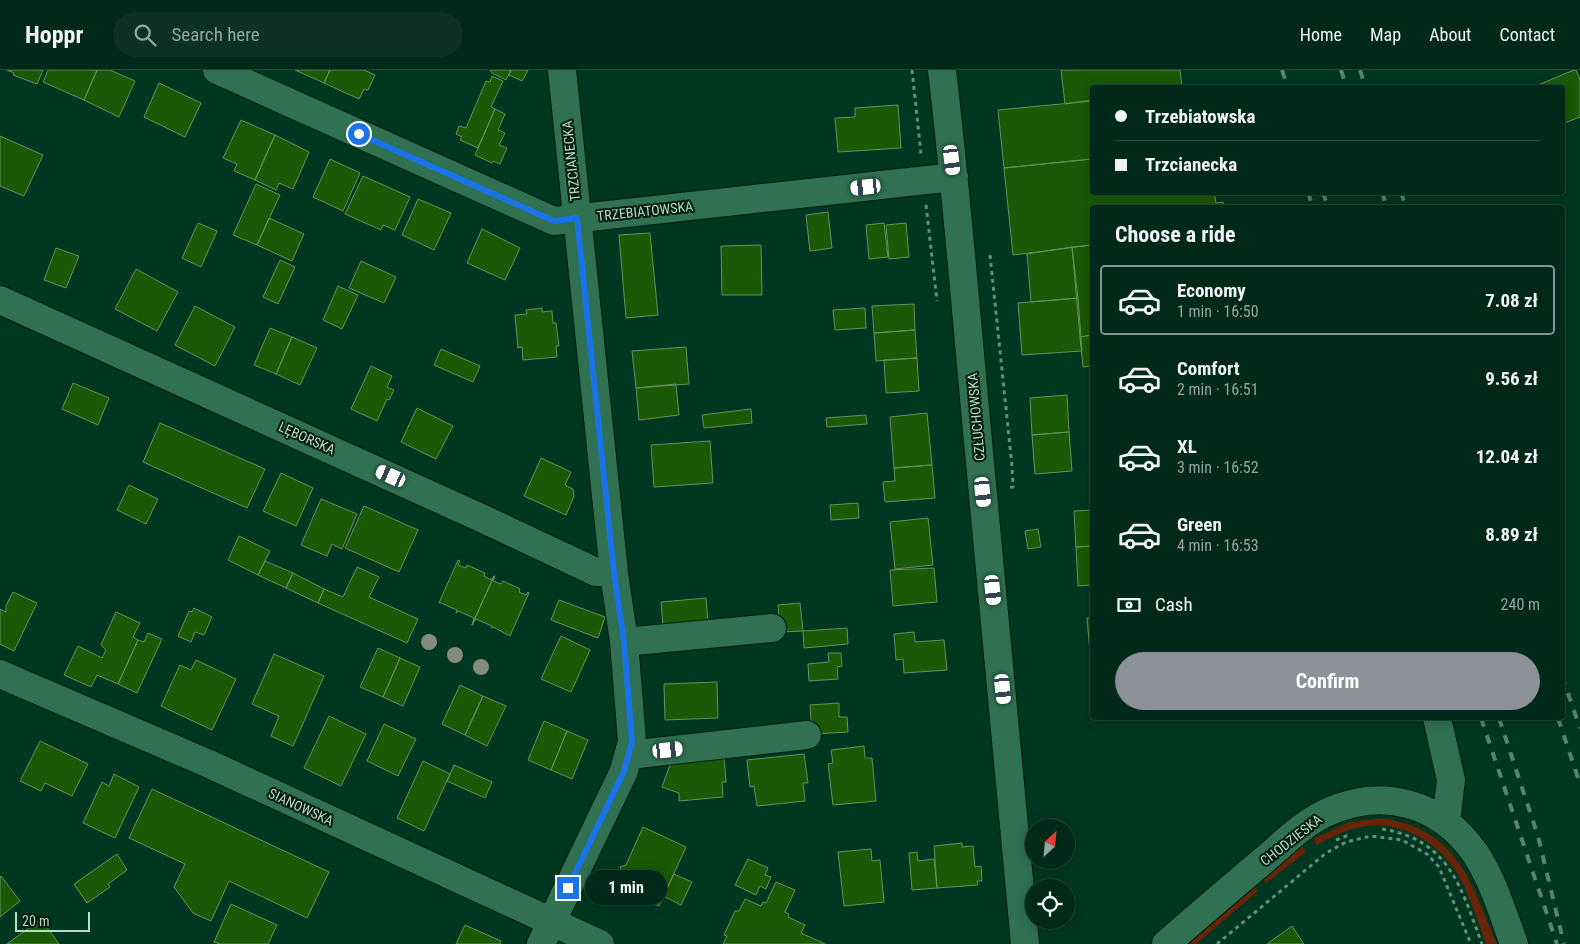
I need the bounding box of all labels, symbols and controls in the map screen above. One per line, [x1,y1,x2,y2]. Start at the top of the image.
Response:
search box [113,12,463,57]
text: Hoppr [25,21,83,49]
icon: search [131,21,159,49]
text: Search here [171,23,260,46]
text: Home [1300,24,1342,45]
text: Map [1370,24,1401,45]
text: About [1429,24,1471,45]
text: Contact [1499,24,1555,45]
text: Trzebiatowska [1145,105,1255,128]
street label: TRZCIANECKA [559,120,583,202]
route start [348,123,370,145]
car [942,144,961,176]
text: Trzcianecka [1145,153,1237,176]
car [850,178,881,196]
street label: TRZEBIATOWSKA [596,198,694,224]
text: Choose a ride [1115,222,1236,247]
icon: car [1117,278,1162,323]
text: Economy [1177,279,1246,302]
text: 7.08 zł [1485,289,1538,312]
text: 1 min · 16:50 [1177,302,1259,321]
icon: car [1117,356,1162,401]
text: Comfort [1177,357,1240,380]
text: 9.56 zł [1485,367,1538,390]
street label: CZŁUCHOWSKA [964,372,988,462]
text: 2 min · 16:51 [1177,380,1259,399]
street label: LĘBORSKA [276,418,338,458]
icon: car [1117,434,1162,479]
text: XL [1177,435,1197,458]
text: 12.04 zł [1476,445,1538,468]
text: 3 min · 16:52 [1177,458,1259,477]
car [374,463,407,489]
car [973,476,992,508]
icon: car [1117,512,1162,557]
text: Green [1177,513,1222,536]
text: 8.89 zł [1485,523,1538,546]
text: 4 min · 16:53 [1177,536,1259,555]
car [983,574,1002,606]
icon: cash [1115,591,1143,619]
text: Cash [1155,593,1193,616]
text: 240 m [1501,595,1540,614]
button: Confirm [1115,652,1540,710]
car [993,673,1012,705]
car [652,741,683,759]
street label: SIANOWSKA [266,785,336,829]
street label: CHODZIESKA [1257,811,1325,869]
north arrow [1025,819,1075,869]
map controls [1025,819,1075,929]
callout: 1 min [586,870,668,906]
route end [557,877,579,899]
text: 1 min [608,878,644,897]
button: locate [1025,879,1075,929]
scale bar [15,909,90,932]
text: 20 m [22,913,50,929]

